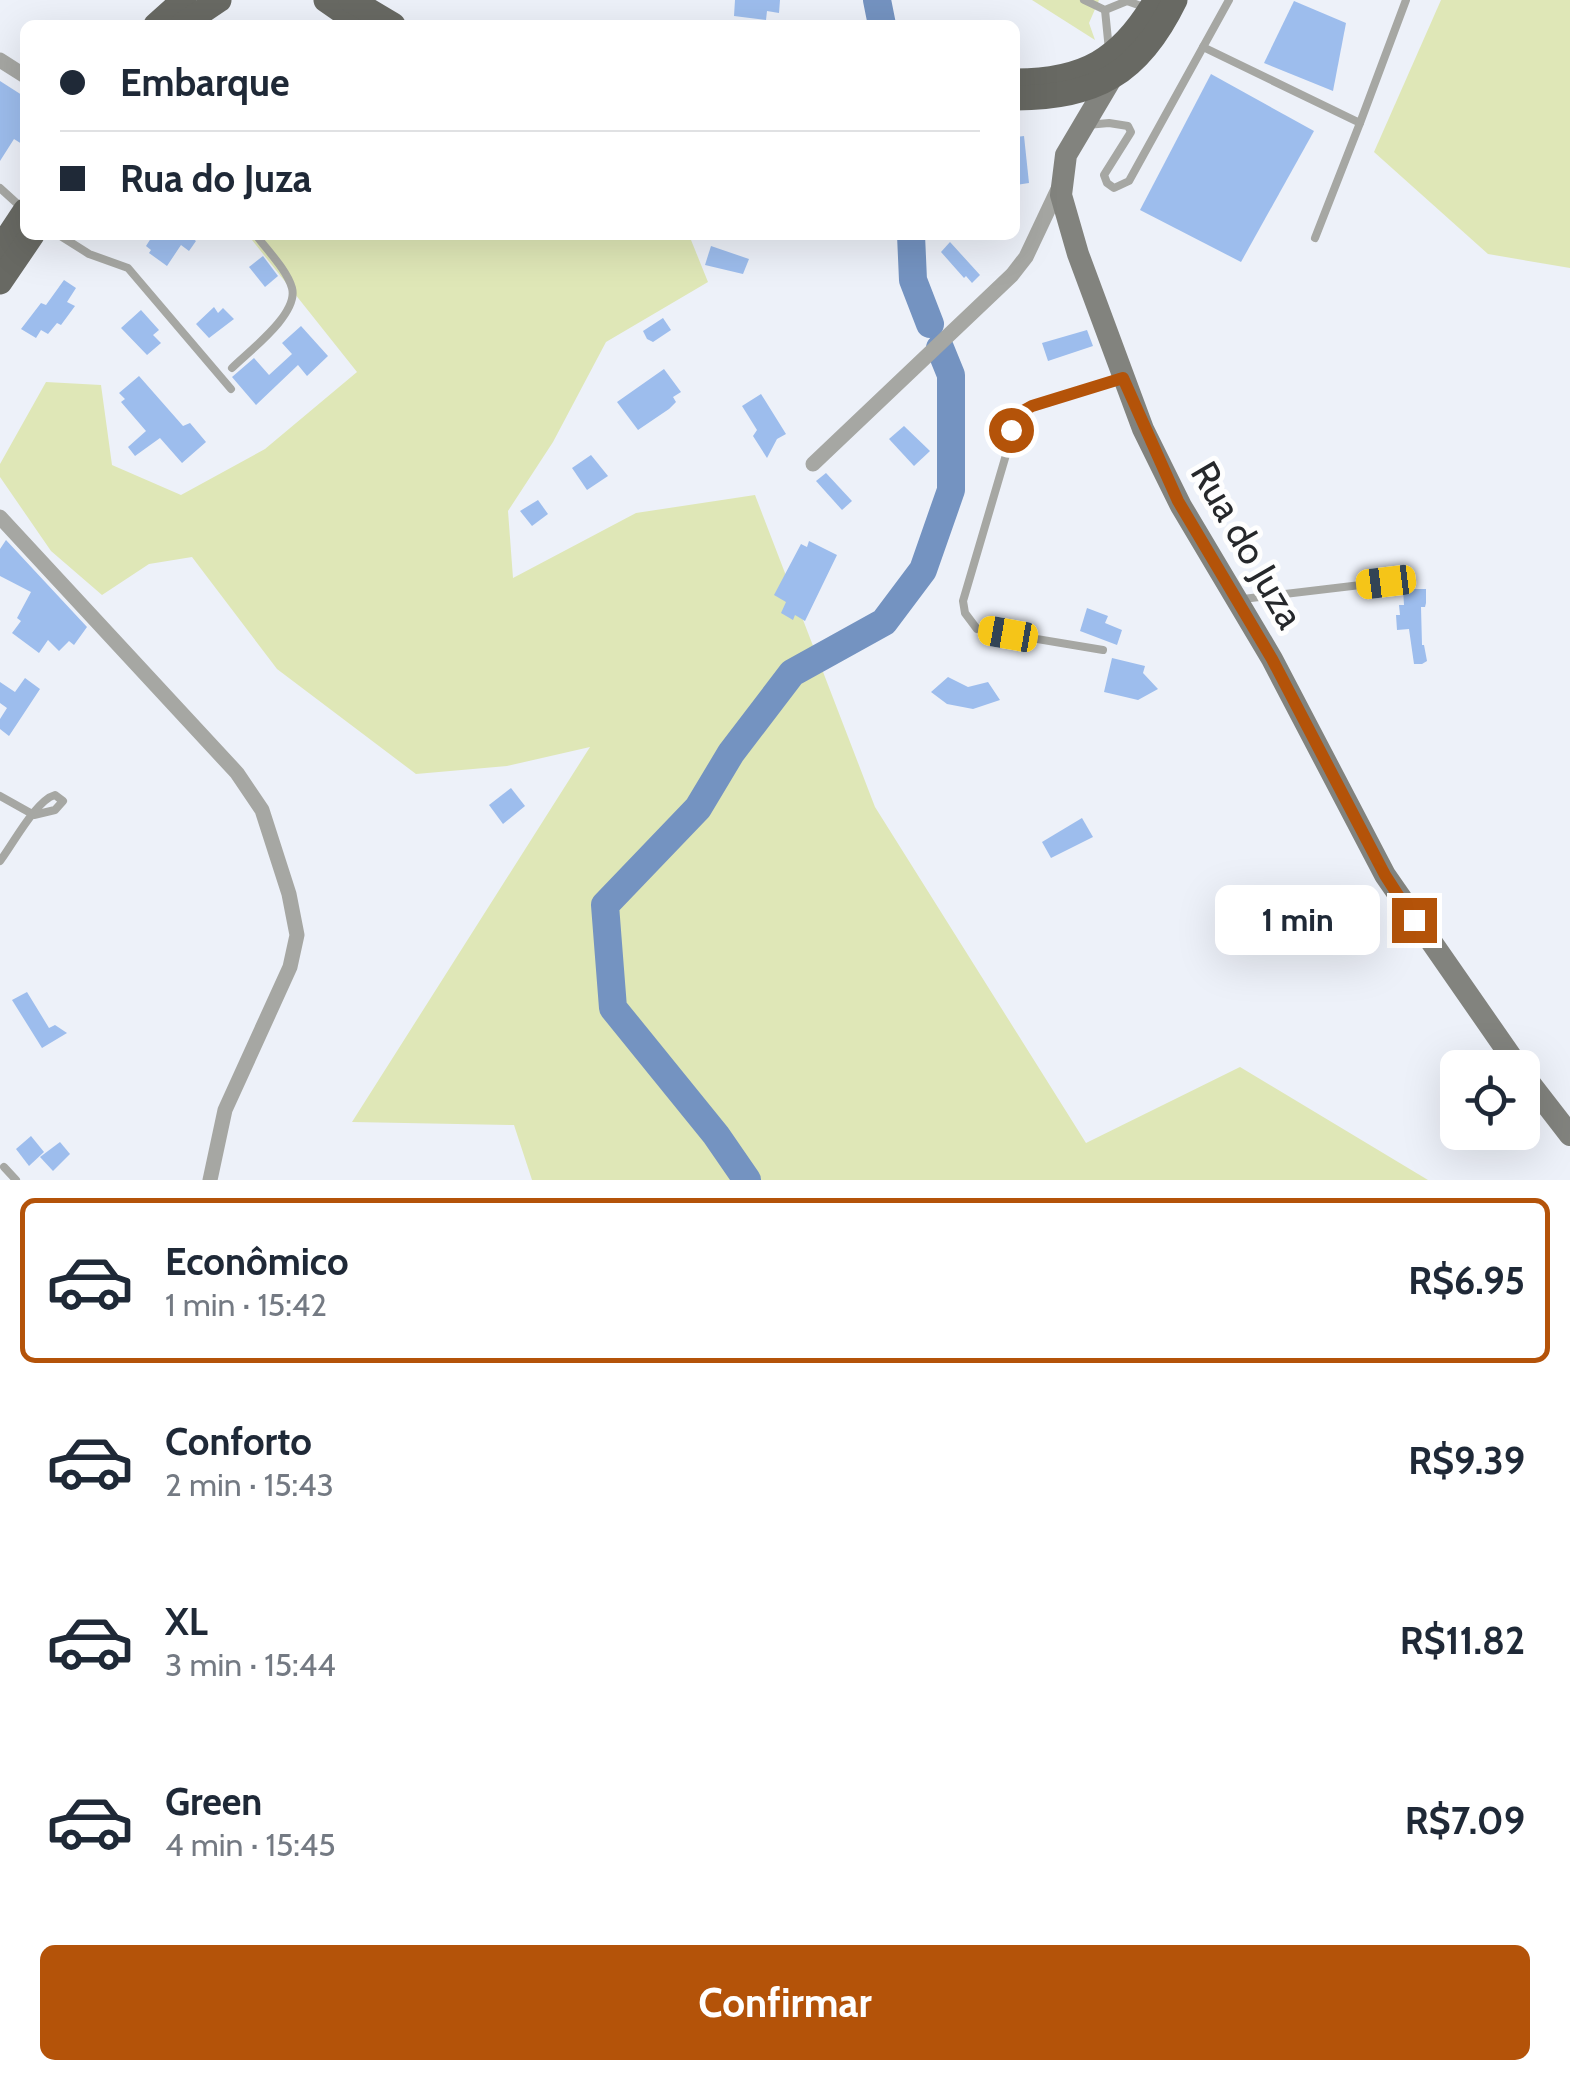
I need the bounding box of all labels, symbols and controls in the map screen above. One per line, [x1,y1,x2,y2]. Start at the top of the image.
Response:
text: Embarque [120,59,290,106]
text: Rua do Juza [120,155,312,202]
route start [989,408,1034,453]
street label: Rua do Juza [1181,453,1314,637]
car [1354,563,1418,601]
car [976,614,1040,654]
callout: 1 min [1214,885,1379,955]
route end [1392,898,1437,943]
text: 1 min [1261,900,1334,939]
map controls [1440,1050,1540,1150]
button: locate [1440,1050,1540,1150]
icon: car [45,1236,135,1326]
text: Econômico [165,1238,349,1285]
text: R$6.95 [1408,1257,1525,1304]
text: 1 min · 15:42 [165,1285,327,1324]
icon: car [45,1416,135,1506]
text: Conforto [165,1418,312,1465]
text: R$9.39 [1408,1437,1525,1484]
text: 2 min · 15:43 [165,1465,334,1504]
icon: car [45,1596,135,1686]
text: XL [165,1598,208,1645]
text: R$11.82 [1400,1617,1525,1664]
text: 3 min · 15:44 [165,1645,336,1684]
icon: car [45,1776,135,1866]
text: Green [165,1778,262,1825]
text: R$7.09 [1405,1797,1525,1844]
text: 4 min · 15:45 [165,1825,336,1864]
button: Confirmar [40,1945,1530,2060]

